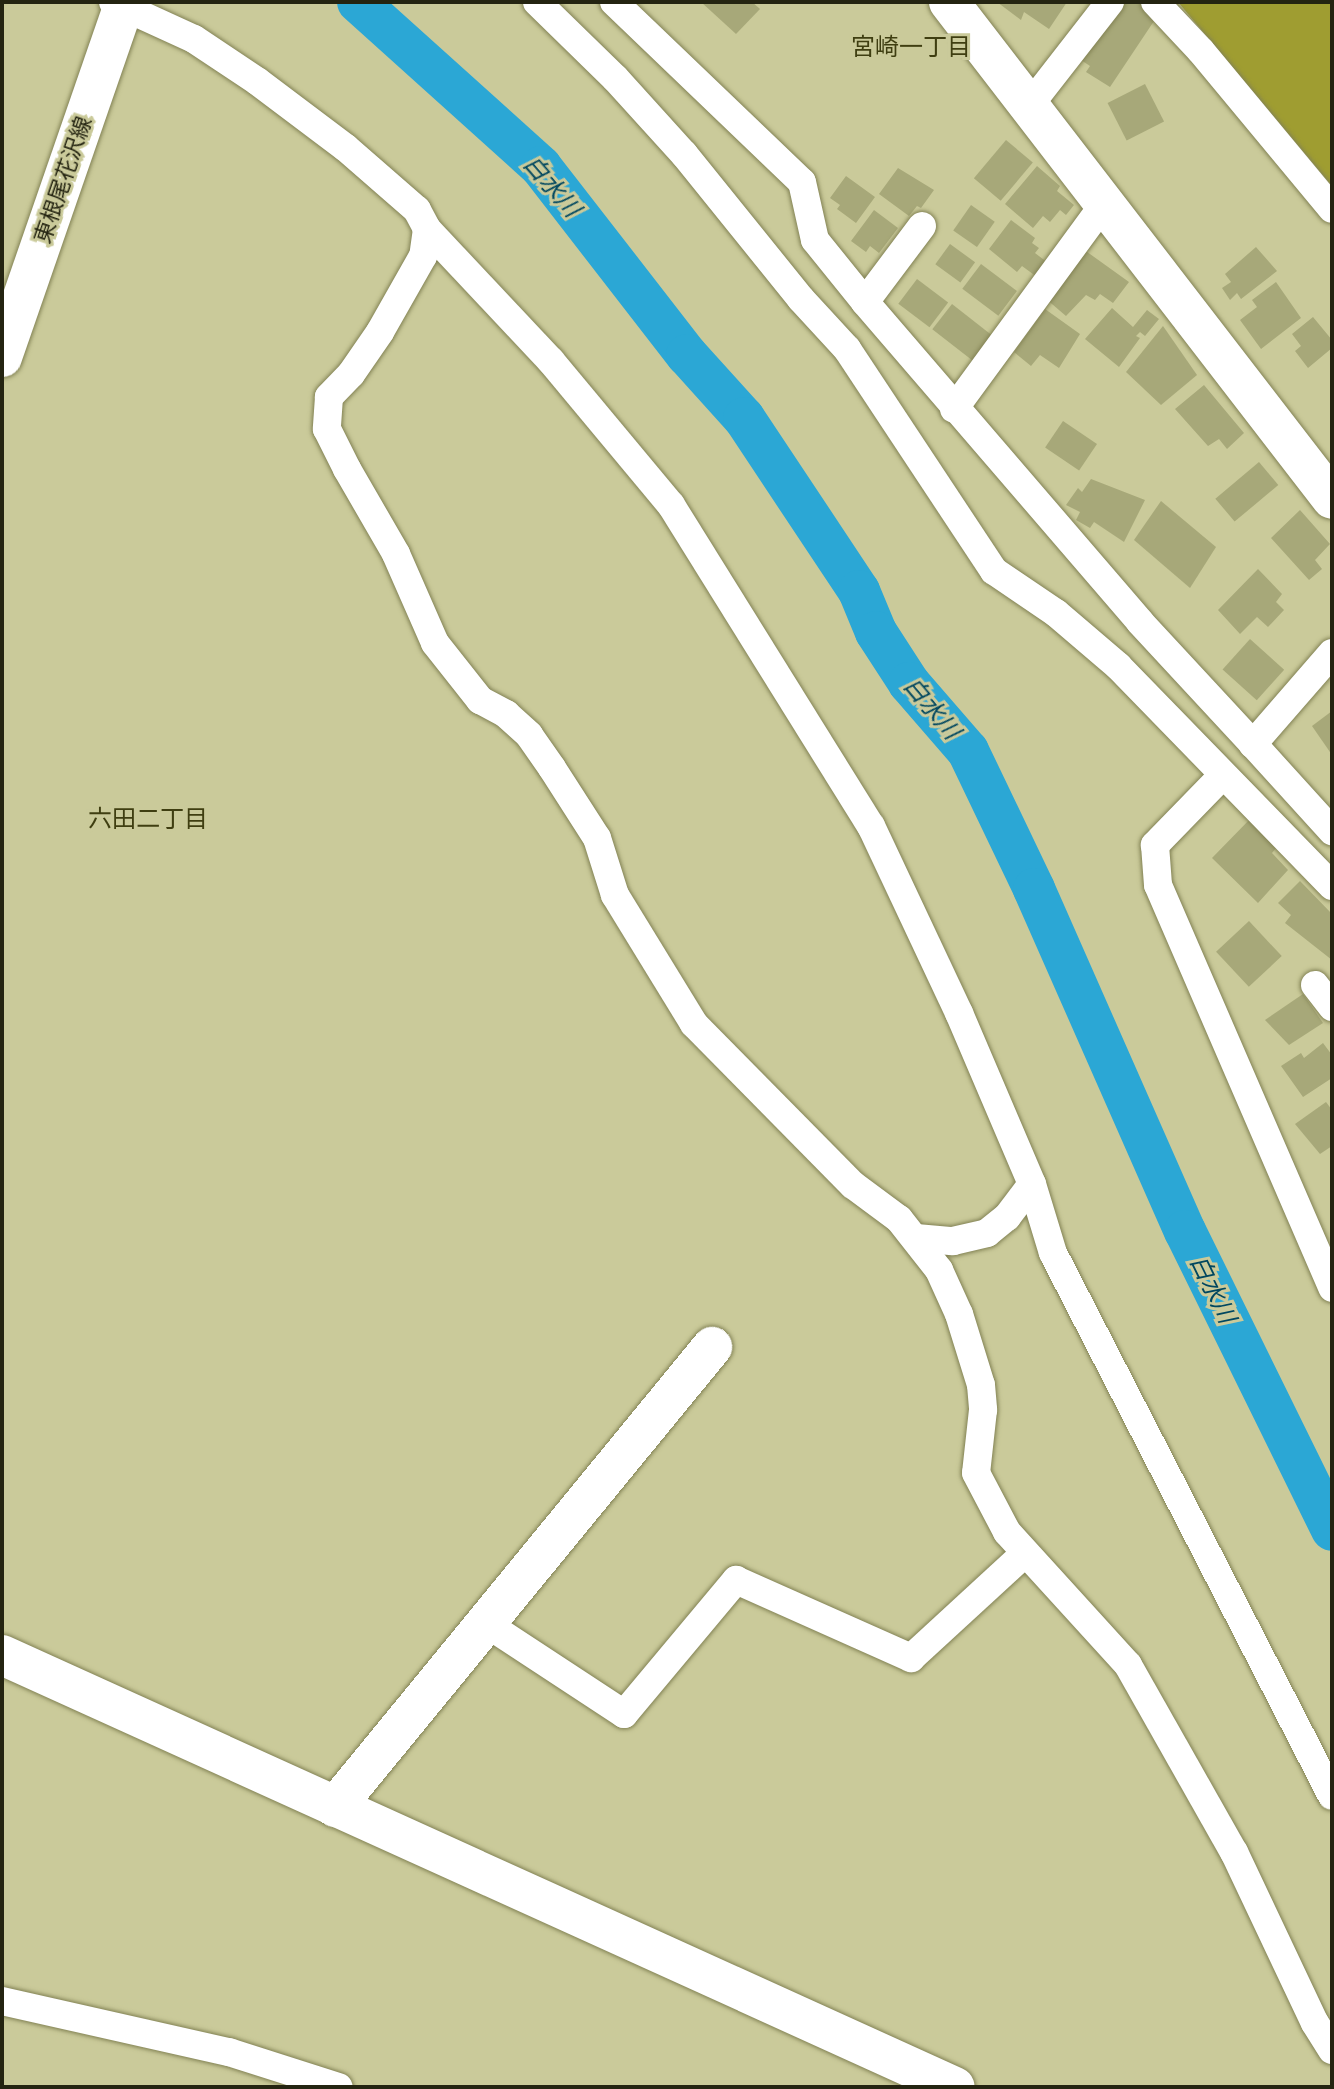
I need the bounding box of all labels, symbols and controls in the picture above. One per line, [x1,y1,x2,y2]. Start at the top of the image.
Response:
district label: 宮崎一丁目 [851,33,971,61]
street label: 東根尾花沢線 [29,113,97,247]
water label: 白水川 [518,149,586,223]
water label: 白水川 [898,671,966,745]
district label: 六田二丁目 [88,805,208,833]
water label: 白水川 [1184,1250,1242,1328]

